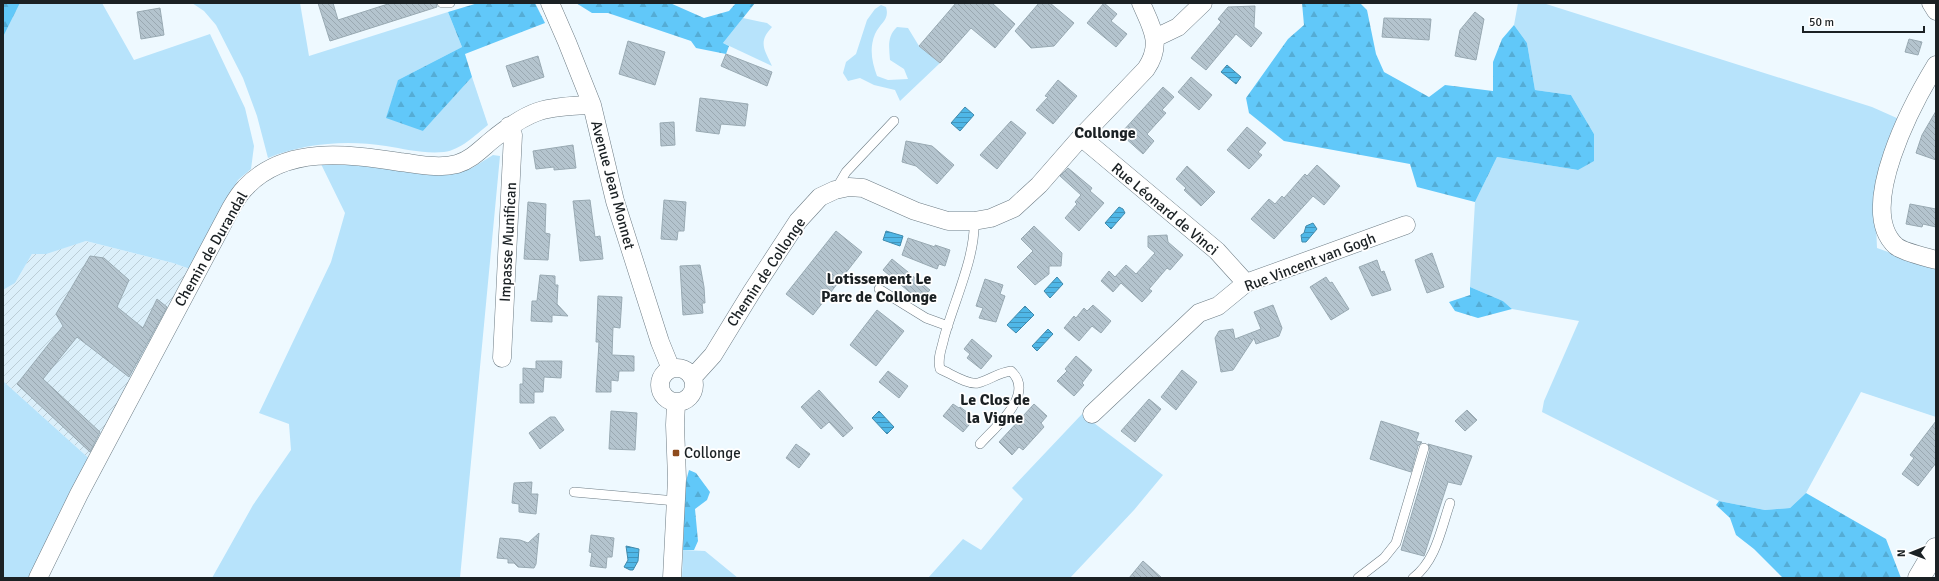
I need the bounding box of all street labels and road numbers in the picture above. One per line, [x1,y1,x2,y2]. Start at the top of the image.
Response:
street label: Avenue Jean Monnet [587,119,639,251]
street label: Rue Léonard de Vinci [1108,159,1222,259]
street label: Impasse Munifican [496,182,520,302]
street label: Chemin de Durandal [171,188,251,310]
street label: Chemin de Collonge [723,214,809,330]
street label: Rue Vincent van Gogh [1242,229,1378,295]

